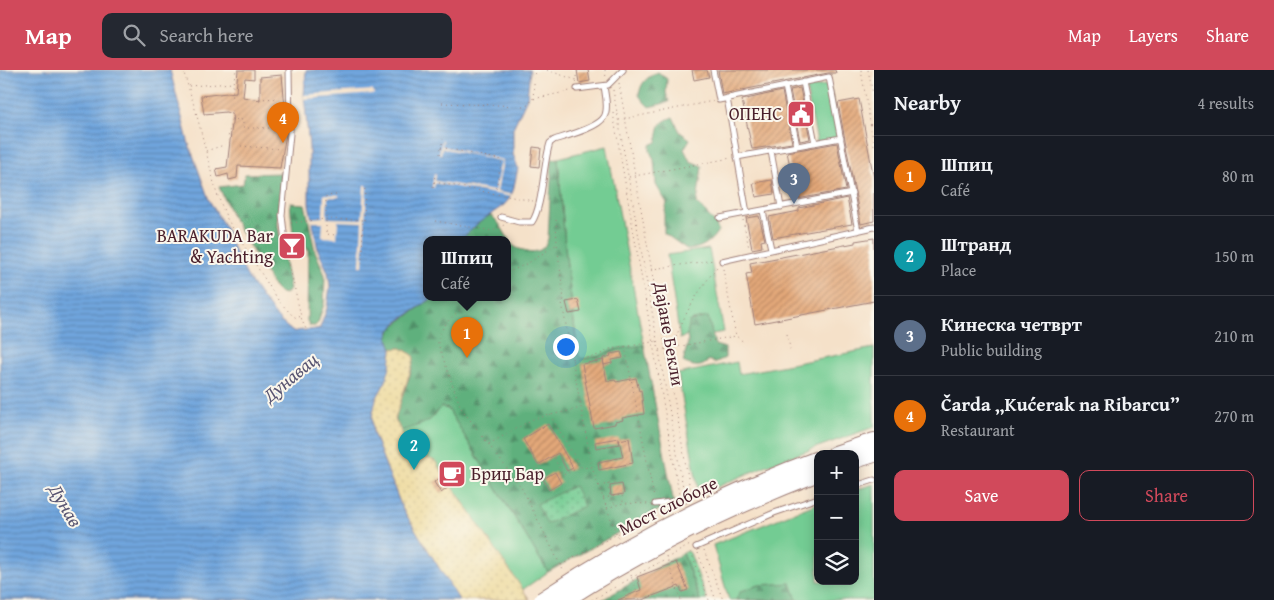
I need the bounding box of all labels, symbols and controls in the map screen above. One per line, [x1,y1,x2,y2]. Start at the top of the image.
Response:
search box [102,13,452,58]
text: Map [25,18,72,53]
icon: search [120,21,148,49]
text: Search here [160,21,253,49]
text: Map [1068,22,1101,49]
text: Layers [1129,22,1178,49]
text: Share [1206,22,1249,49]
text: Nearby [894,87,961,118]
text: 4 results [1197,91,1254,115]
public building icon: ОПЕНС [786,99,816,129]
place label: ОПЕНС [729,100,782,127]
pin: 4 [267,102,299,143]
text: Шпиц [941,150,993,178]
pin: 3 [778,163,810,204]
text: 1 [906,164,914,188]
text: 80 m [1222,164,1254,188]
text: Café [941,178,970,202]
place label: BARAKUDA Bar & Yachting [157,222,274,270]
text: Штранд [941,230,1012,258]
bar icon: BARAKUDA Bar & Yachting [277,231,307,261]
popup [423,236,511,301]
text: Шпиц [441,243,493,271]
text: 2 [906,244,914,268]
text: 150 m [1214,244,1254,268]
text: Place [941,258,976,282]
text: Café [441,271,470,295]
street label: Дајане Бекли [647,279,692,388]
text: Кинеска четврт [941,310,1082,338]
pin: 1 [451,317,483,358]
text: 3 [906,324,914,348]
text: 210 m [1214,324,1254,348]
your location [553,334,579,360]
text: Public building [941,338,1042,362]
water label: Дунавац [255,345,324,409]
text: Čarda „Kućerak na Ribarcu” [941,390,1180,418]
text: 4 [906,404,914,428]
text: 270 m [1214,404,1254,428]
text: Restaurant [941,418,1015,442]
pin: 2 [398,429,430,470]
map controls [814,450,859,585]
button: + [814,450,859,495]
cafe icon: Бриџ Бар [437,459,467,489]
place label: Бриџ Бар [471,460,544,487]
street label: Мост слободе [614,469,722,542]
button: Save [894,470,1069,521]
button: Share [1079,470,1254,521]
water label: Дунав [42,477,90,532]
button: − [814,495,859,540]
button: layers [814,540,859,585]

